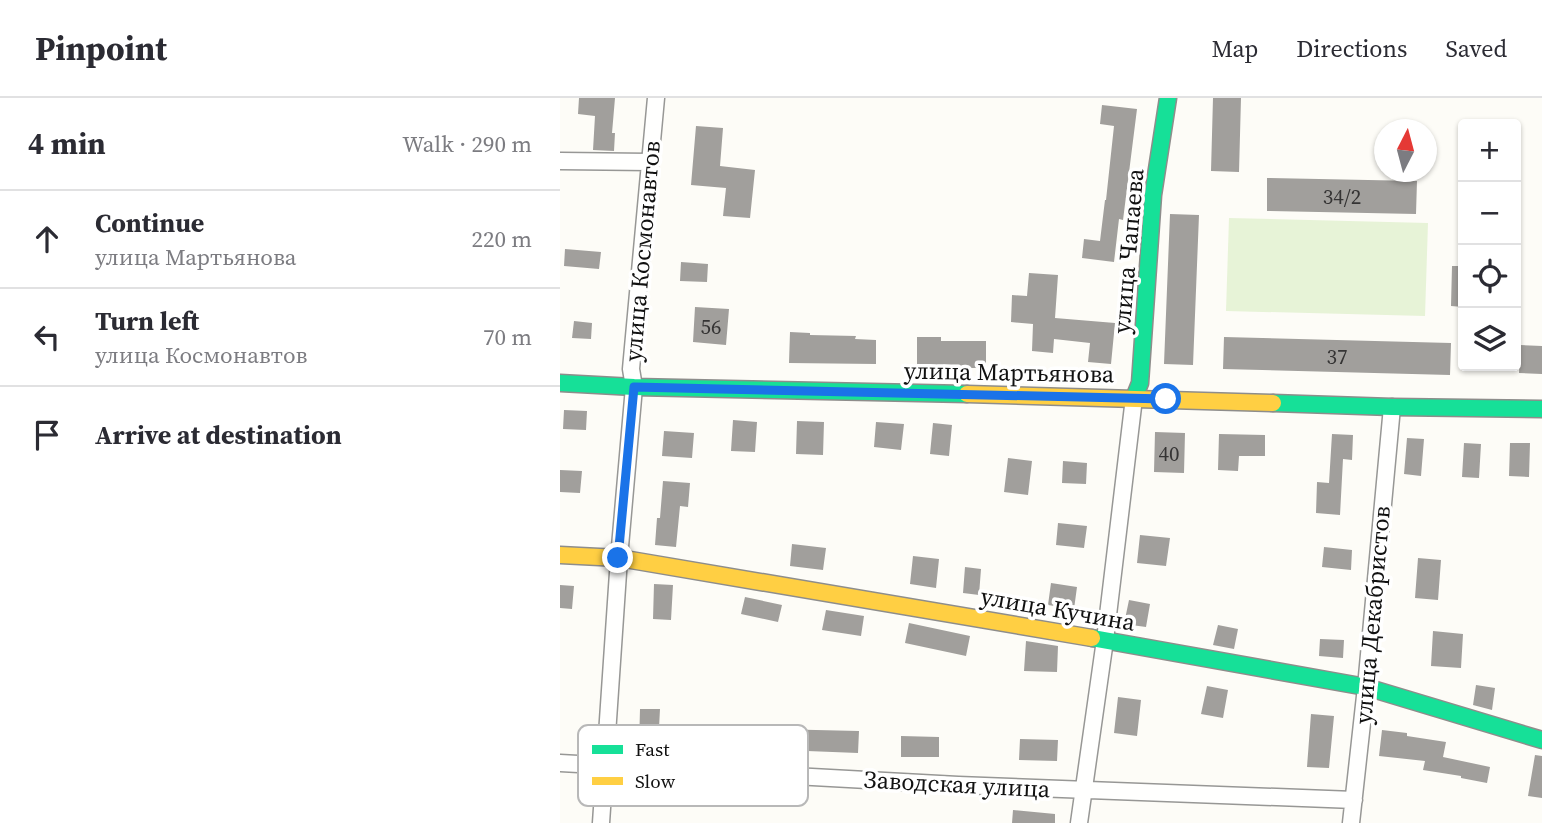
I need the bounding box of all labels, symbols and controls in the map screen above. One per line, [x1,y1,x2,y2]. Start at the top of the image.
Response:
text: Pinpoint [35,26,167,71]
text: Map [1211,32,1258,65]
text: Directions [1296,32,1407,65]
text: Saved [1445,32,1507,65]
north arrow [1374,119,1437,182]
map controls [1458,119,1521,371]
button: + [1458,119,1521,182]
text: 4 min [28,123,106,164]
text: Walk · 290 m [402,128,532,160]
street label: улица Космонавтов [616,139,668,363]
street label: улица Чапаева [1104,166,1152,335]
house number: 34/2 [1323,182,1361,211]
button: − [1458,182,1521,245]
text: Continue [95,205,204,241]
icon: ahead [28,220,66,258]
text: 220 m [471,223,532,255]
text: улица Мартьянова [95,241,297,273]
button: locate [1458,245,1521,308]
text: Turn left [95,303,199,339]
button: layers [1458,308,1521,371]
house number: 56 [701,312,722,341]
icon: left [28,318,66,356]
text: 70 m [483,321,532,353]
text: улица Космонавтов [95,339,307,371]
house number: 37 [1327,342,1348,371]
street label: улица Мартьянова [904,354,1115,390]
route start [1150,383,1181,414]
icon: arrive [28,416,66,454]
text: Arrive at destination [95,417,342,453]
house number: 40 [1159,439,1180,468]
street label: улица Декабристов [1346,504,1398,726]
route end [602,542,633,573]
street label: улица Кучина [978,579,1139,639]
legend [578,725,808,806]
text: Fast [635,736,670,762]
street label: Заводская улица [863,763,1052,805]
text: Slow [635,768,676,794]

